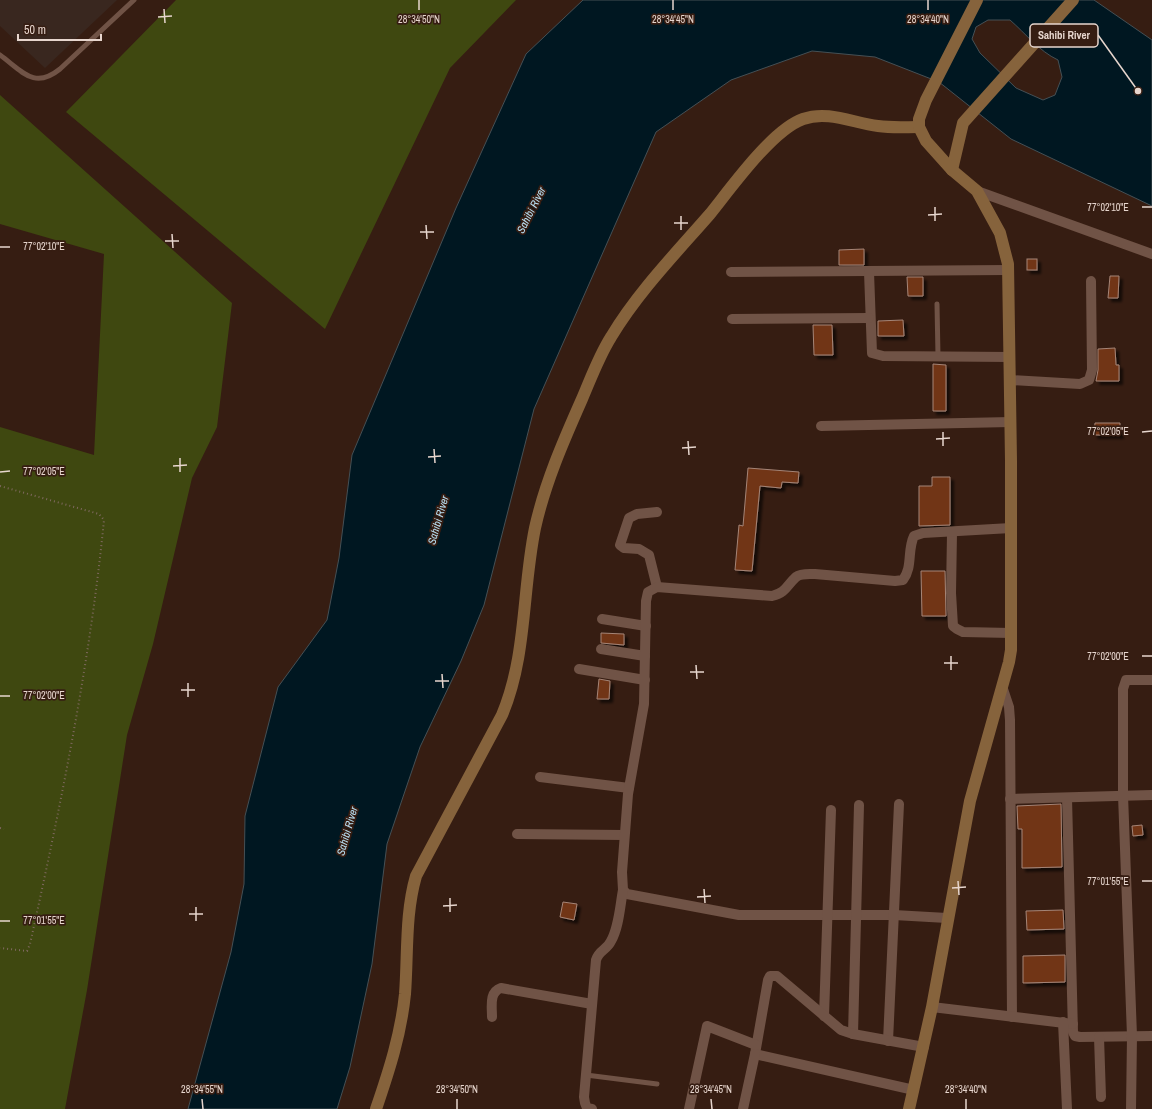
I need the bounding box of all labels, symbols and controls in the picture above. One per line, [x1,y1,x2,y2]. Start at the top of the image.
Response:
text: 28°34'50"N [398,13,440,26]
text: 28°34'45"N [652,13,694,26]
text: 28°34'40"N [907,13,949,26]
scale bar [18,16,101,42]
text: 50 m [24,22,46,38]
callout: Sahibi River [1030,24,1098,47]
text: Sahibi River [1038,28,1091,42]
water label: Sahibi River [513,184,549,236]
text: 77°02'10"E [1087,201,1129,214]
text: 77°02'10"E [23,240,65,253]
text: 77°02'05"E [1087,425,1129,438]
text: 77°02'05"E [23,465,65,478]
water label: Sahibi River [424,493,452,546]
text: 77°02'00"E [1087,650,1129,663]
text: 77°02'00"E [23,689,65,702]
water label: Sahibi River [333,804,361,857]
text: 77°01'55"E [1087,875,1129,888]
text: 77°01'55"E [23,914,65,927]
text: 28°34'55"N [181,1083,223,1096]
text: 28°34'50"N [436,1083,478,1096]
text: 28°34'45"N [690,1083,732,1096]
text: 28°34'40"N [945,1083,987,1096]

